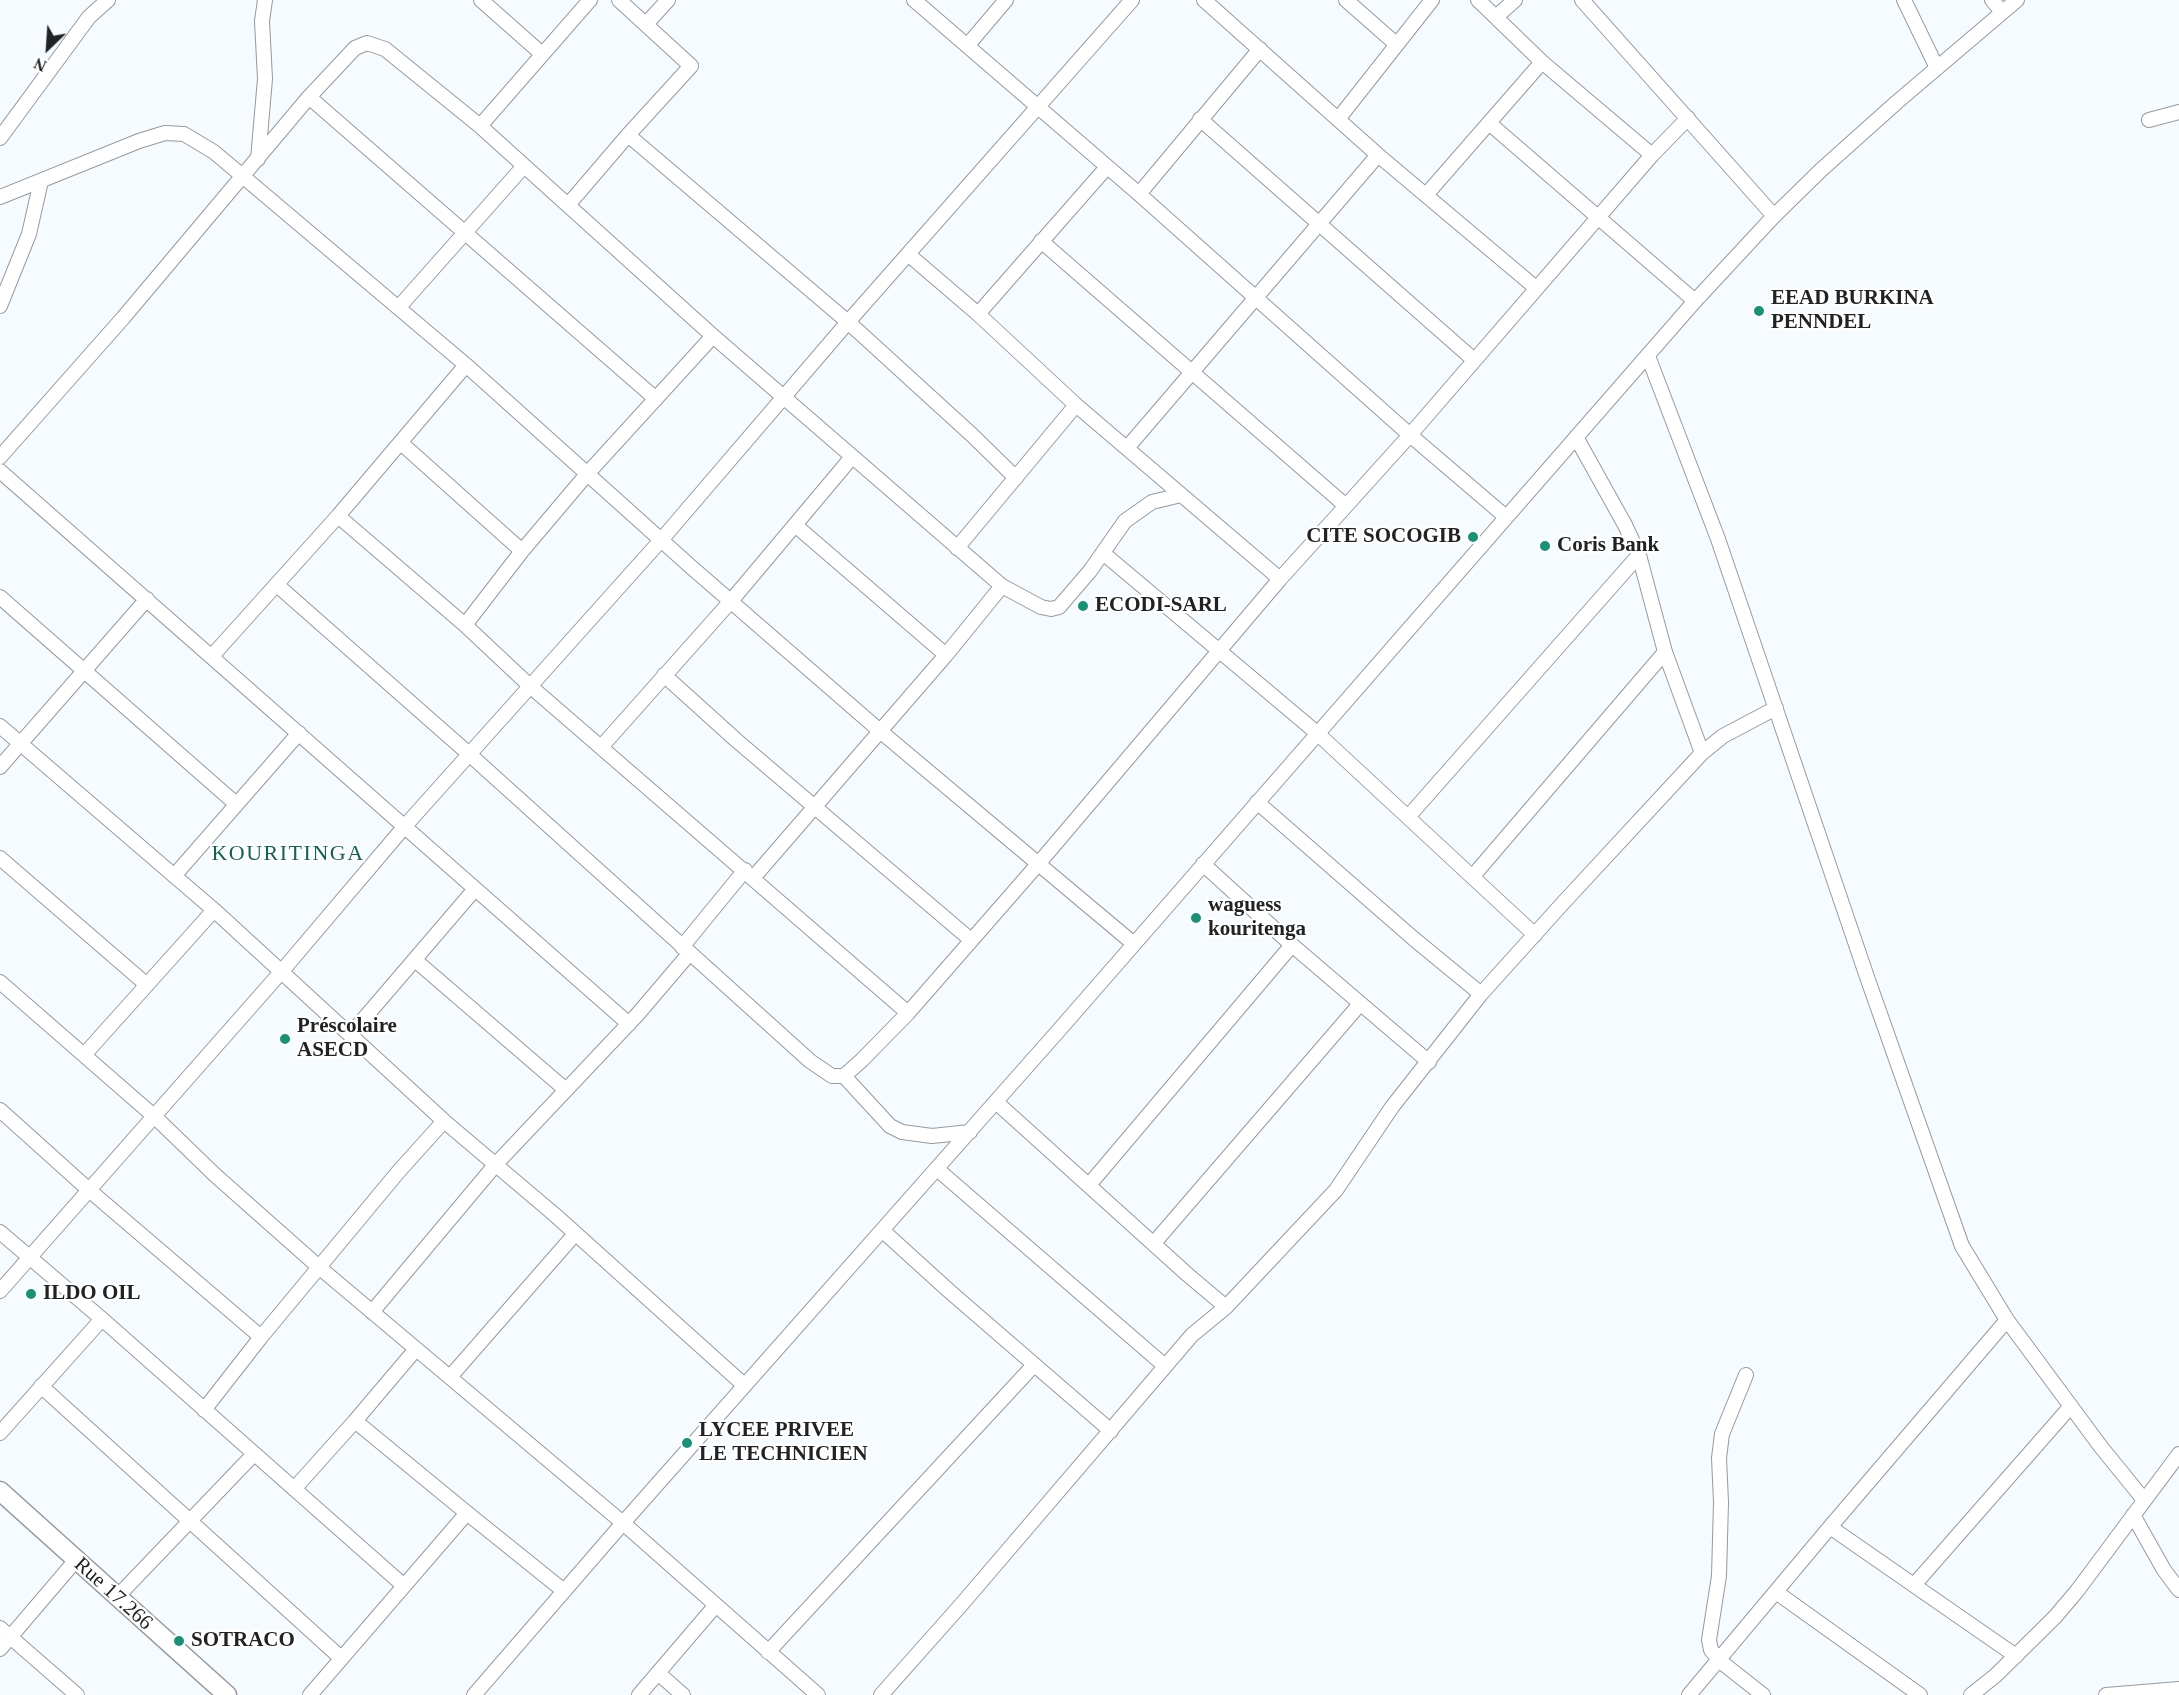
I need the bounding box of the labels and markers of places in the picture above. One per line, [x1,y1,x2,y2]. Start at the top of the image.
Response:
place label: EEAD BURKINA PENNDEL [1771,286,1934,336]
marker: EEAD BURKINA PENNDEL [1752,304,1766,318]
place label: CITE SOCOGIB [1306,524,1461,550]
marker: CITE SOCOGIB [1466,530,1480,544]
place label: Coris Bank [1557,533,1659,559]
marker: Coris Bank [1538,539,1552,553]
place label: ECODI-SARL [1095,593,1227,619]
marker: ECODI-SARL [1076,599,1090,613]
place label: waguess kouritenga [1208,893,1306,943]
marker: waguess kouritenga [1189,911,1203,925]
place label: Préscolaire ASECD [297,1014,397,1064]
marker: Préscolaire ASECD [278,1032,292,1046]
place label: ILDO OIL [43,1281,140,1307]
marker: ILDO OIL [24,1287,38,1301]
place label: LYCEE PRIVEE LE TECHNICIEN [699,1418,868,1468]
marker: LYCEE PRIVEE LE TECHNICIEN [680,1436,694,1450]
place label: SOTRACO [191,1628,295,1654]
marker: SOTRACO [172,1634,186,1648]

